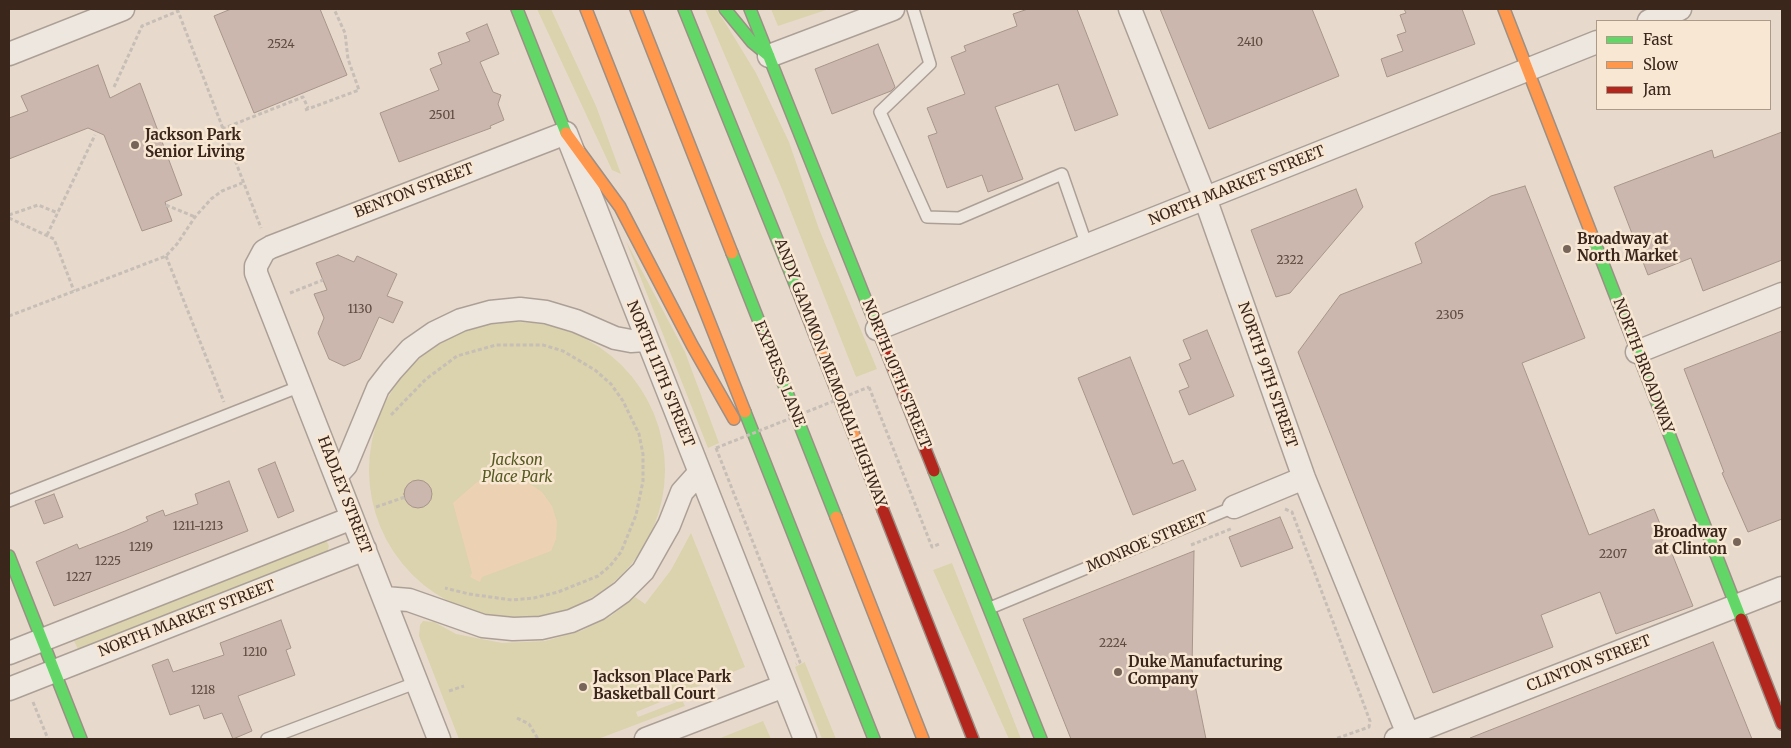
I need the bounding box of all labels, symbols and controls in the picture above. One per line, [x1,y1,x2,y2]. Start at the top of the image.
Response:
legend [1596,20,1771,110]
text: Fast [1643,30,1673,49]
house number: 2410 [1237,36,1263,50]
house number: 2524 [267,38,295,52]
text: Slow [1643,55,1678,74]
text: Jam [1643,80,1671,99]
house number: 2501 [429,109,455,123]
place label: Jackson Park Senior Living [145,127,245,162]
marker: Jackson Park Senior Living [129,139,141,151]
street label: NORTH MARKET STREET [1146,142,1328,230]
street label: BENTON STREET [352,160,476,222]
place label: Broadway at North Market [1577,231,1678,266]
street label: ANDY GAMMON MEMORIAL HIGHWAY [770,236,890,510]
marker: Broadway at North Market [1561,243,1573,255]
house number: 2322 [1276,254,1304,268]
street label: NORTH BROADWAY [1609,296,1677,436]
street label: NORTH 10TH STREET [858,297,934,451]
street label: NORTH 11TH STREET [622,298,698,450]
street label: NORTH 9TH STREET [1234,300,1300,450]
house number: 1130 [348,303,372,317]
house number: 2305 [1436,309,1464,323]
street label: EXPRESS LANE [750,318,808,430]
street label: HADLEY STREET [313,434,375,556]
park label: Jackson Place Park [482,452,552,487]
street label: MONROE STREET [1084,509,1210,577]
house number: 1211-1213 [173,520,223,534]
place label: Broadway at Clinton [1653,524,1727,559]
marker: Broadway at Clinton [1731,536,1743,548]
house number: 1219 [129,541,153,555]
house number: 2207 [1599,548,1627,562]
house number: 1225 [95,555,121,569]
house number: 1227 [66,571,92,585]
street label: NORTH MARKET STREET [96,577,278,661]
street label: CLINTON STREET [1524,632,1654,696]
house number: 2224 [1099,637,1127,651]
house number: 1210 [243,646,267,660]
place label: Duke Manufacturing Company [1128,654,1282,689]
marker: Duke Manufacturing Company [1112,666,1124,678]
place label: Jackson Place Park Basketball Court [593,669,731,704]
marker: Jackson Place Park Basketball Court [577,681,589,693]
house number: 1218 [191,684,215,698]

